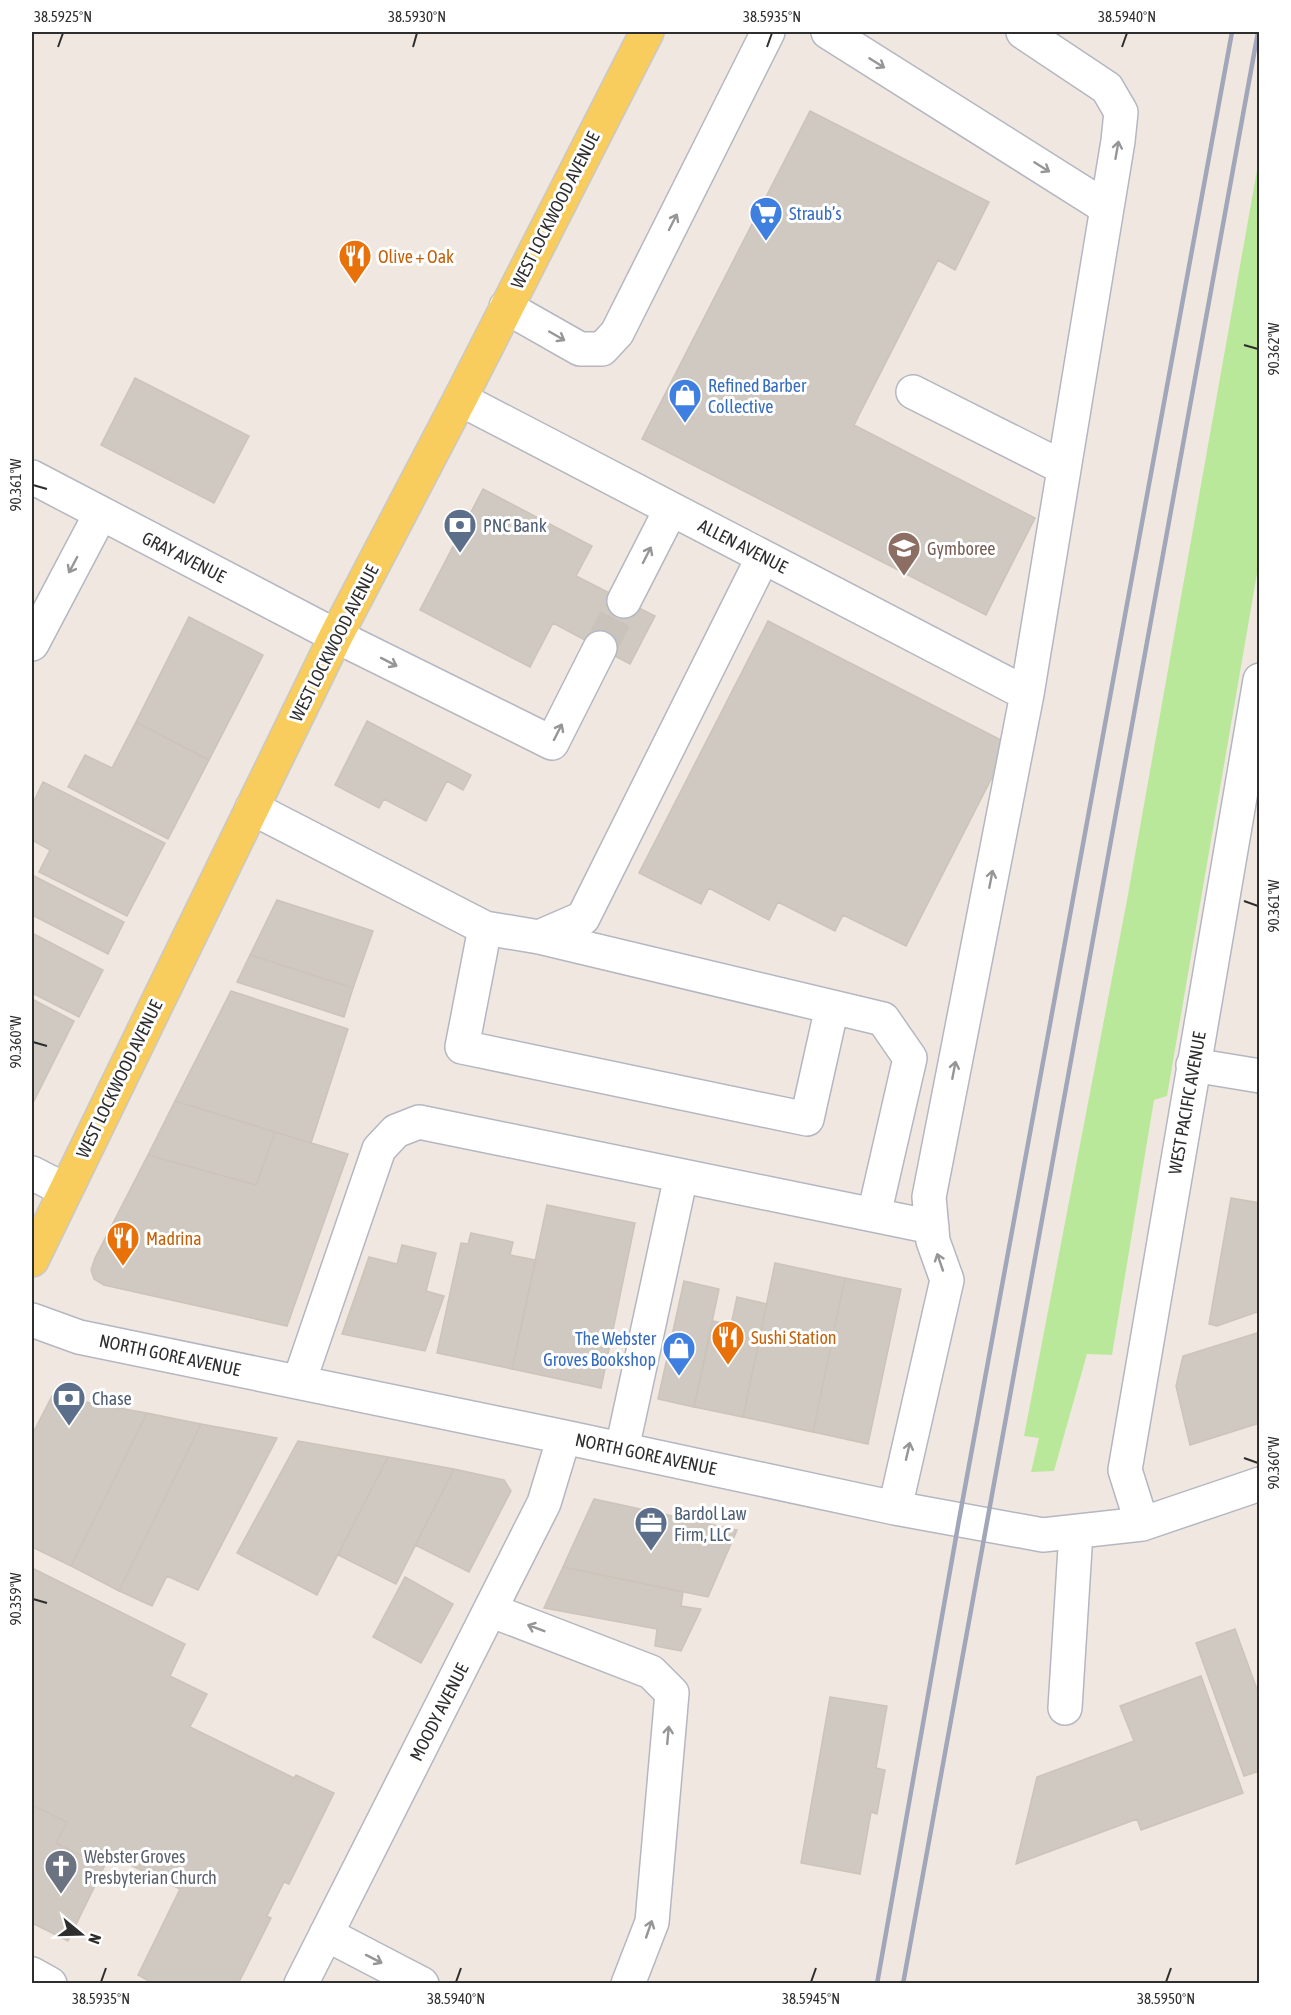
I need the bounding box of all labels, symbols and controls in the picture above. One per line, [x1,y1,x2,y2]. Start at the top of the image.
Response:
text: 38.5925°N [34,8,92,25]
text: 38.5930°N [388,8,446,25]
text: 38.5935°N [743,8,801,25]
text: 38.5940°N [1098,8,1156,25]
one-way arrow [868,57,885,69]
street label: WEST LOCKWOOD AVENUE [506,128,604,292]
one-way arrow [1111,141,1122,160]
one-way arrow [1033,161,1050,173]
supermarket icon: Straub’s [748,195,784,242]
place label: Straub’s [789,203,842,224]
one-way arrow [667,214,679,231]
restaurant icon: Olive + Oak [337,238,373,285]
place label: Olive + Oak [378,246,454,267]
text: 90.362°W [1265,322,1282,375]
one-way arrow [548,330,565,342]
place label: Refined Barber Collective [708,375,807,417]
shop icon: Refined Barber Collective [667,377,703,424]
text: 90.361°W [7,458,24,511]
bank icon: PNC Bank [442,507,478,554]
place label: PNC Bank [483,515,547,536]
street label: ALLEN AVENUE [695,515,791,578]
street label: GRAY AVENUE [139,527,230,587]
school or university icon: Gymboree [886,530,922,577]
place label: Gymboree [927,538,995,559]
one-way arrow [642,546,654,564]
one-way arrow [67,556,79,573]
street label: WEST LOCKWOOD AVENUE [285,561,383,725]
one-way arrow [379,656,397,668]
one-way arrow [552,723,564,741]
one-way arrow [986,870,997,889]
text: 90.361°W [1265,879,1282,932]
street label: WEST LOCKWOOD AVENUE [72,996,166,1161]
text: 90.360°W [7,1015,24,1068]
street label: WEST PACIFIC AVENUE [1164,1030,1210,1176]
one-way arrow [949,1061,960,1081]
restaurant icon: Madrina [105,1220,141,1267]
place label: Madrina [146,1228,202,1249]
one-way arrow [934,1253,945,1272]
restaurant icon: Sushi Station [710,1319,746,1366]
place label: Sushi Station [751,1327,837,1348]
place label: The Webster Groves Bookshop [543,1328,657,1370]
street label: NORTH GORE AVENUE [97,1330,243,1380]
shop icon: The Webster Groves Bookshop [661,1330,697,1377]
bank icon: Chase [51,1380,87,1427]
place label: Chase [92,1388,132,1409]
street label: NORTH GORE AVENUE [573,1429,719,1479]
text: 90.360°W [1265,1436,1282,1489]
one-way arrow [902,1442,914,1461]
place label: Bardol Law Firm, LLC [674,1503,747,1545]
office icon: Bardol Law Firm, LLC [633,1505,669,1552]
text: 90.359°W [7,1572,24,1625]
one-way arrow [527,1622,546,1633]
street label: MOODY AVENUE [405,1659,473,1764]
one-way arrow [663,1726,674,1746]
place label: Webster Groves Presbyterian Church [84,1846,217,1888]
church icon: Webster Groves Presbyterian Church [43,1848,79,1895]
north arrow [51,1904,111,1964]
one-way arrow [644,1920,655,1939]
text: N [85,1931,105,1946]
one-way arrow [365,1954,383,1965]
text: 38.5935°N [72,1990,130,2007]
text: 38.5940°N [427,1990,485,2007]
text: 38.5945°N [782,1990,840,2007]
text: 38.5950°N [1137,1990,1195,2007]

